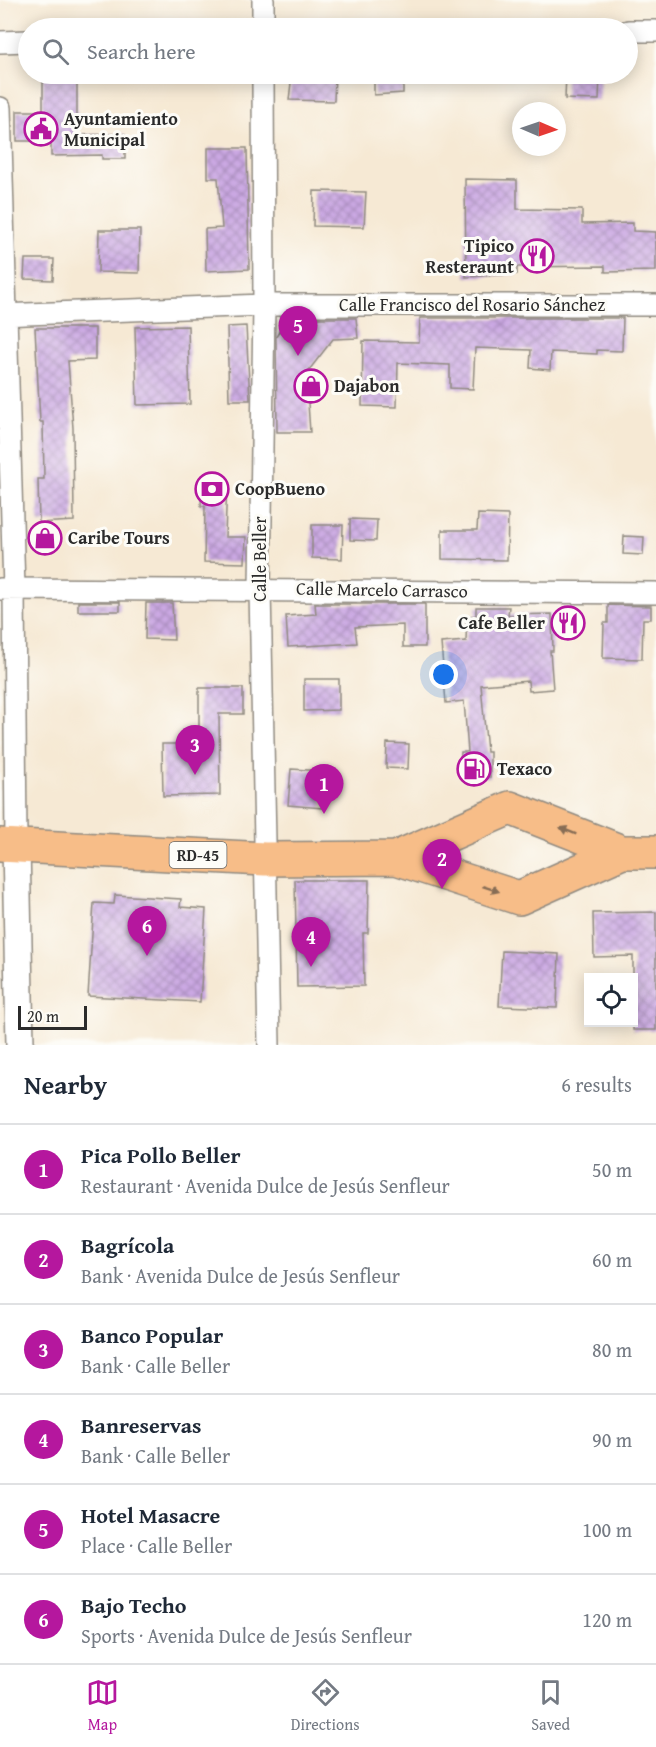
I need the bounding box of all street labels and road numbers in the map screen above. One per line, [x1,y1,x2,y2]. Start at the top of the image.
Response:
street label: Calle Francisco del Rosario Sánchez [339,291,605,318]
street label: Calle Beller [246,516,273,602]
street label: Calle Marcelo Carrasco [296,575,468,604]
road number: RD-45 [170,842,226,868]

